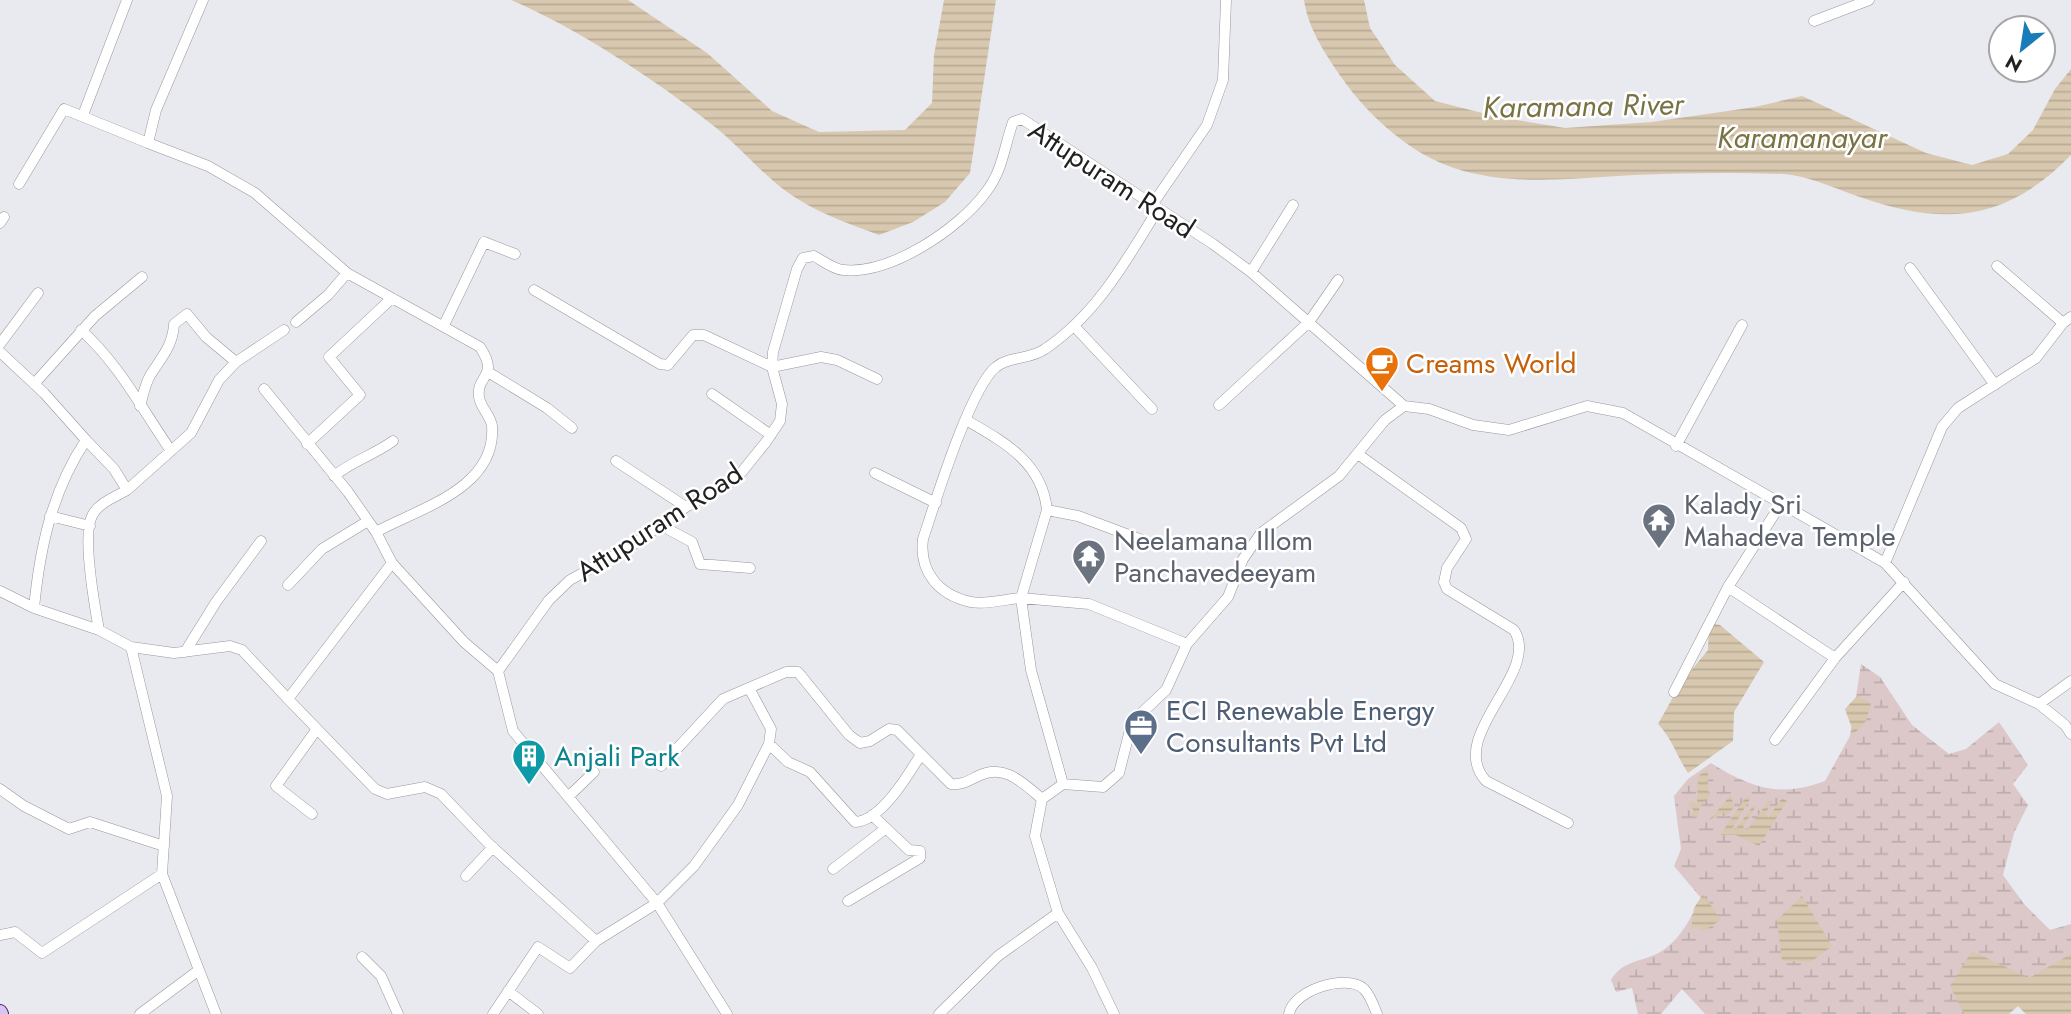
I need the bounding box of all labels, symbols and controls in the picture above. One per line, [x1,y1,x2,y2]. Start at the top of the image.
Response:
north arrow [1987,14,2057,84]
text: N [2000,48,2027,79]
water label: Karamana River [1482,82,1686,129]
street label: Attupuram Road [1020,110,1203,249]
water label: Karamanayar [1717,116,1889,159]
place label: Creams World [1406,343,1577,384]
cafe icon: Creams World [1363,344,1401,393]
street label: Attupuram Road [568,453,751,592]
place label: Kalady Sri Mahadeva Temple [1684,484,1896,557]
temple icon: Kalady Sri Mahadeva Temple [1640,501,1678,550]
place label: Neelamana Illom Panchavedeeyam [1114,520,1316,593]
temple icon: Neelamana Illom Panchavedeeyam [1070,537,1108,586]
place label: ECI Renewable Energy Consultants Pvt Ltd [1166,690,1435,763]
office icon: ECI Renewable Energy Consultants Pvt Ltd [1122,707,1160,756]
place label: Anjali Park [554,736,680,777]
building icon: Anjali Park [510,737,548,786]

